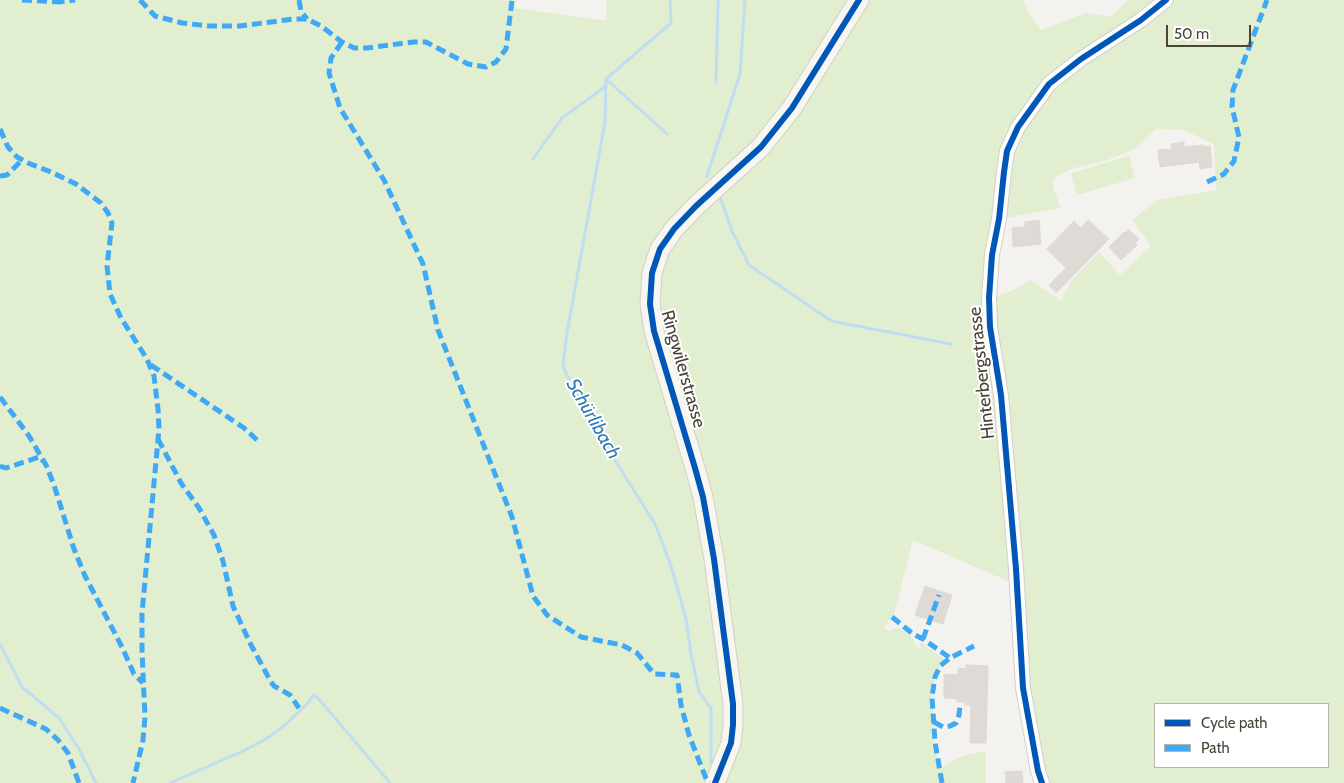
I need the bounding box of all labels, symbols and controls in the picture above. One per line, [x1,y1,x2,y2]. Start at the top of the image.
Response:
scale bar [1169,15,1254,47]
text: 50 m [1174,25,1209,43]
street label: Hinterbergstrasse [964,306,1000,440]
street label: Ringwilerstrasse [656,308,710,430]
water label: Schürlibach [561,375,625,463]
legend [1154,703,1329,768]
text: Cycle path [1201,714,1267,732]
text: Path [1201,739,1230,757]

